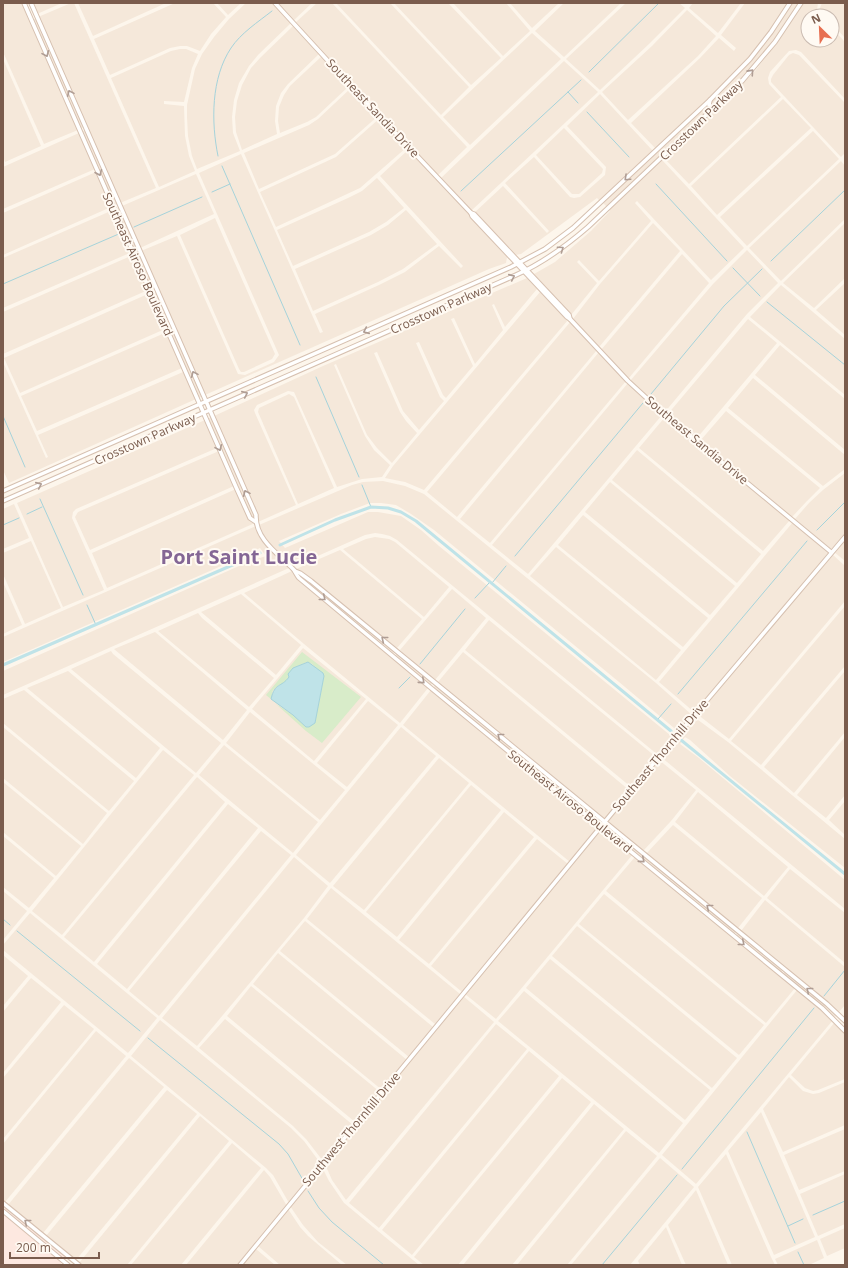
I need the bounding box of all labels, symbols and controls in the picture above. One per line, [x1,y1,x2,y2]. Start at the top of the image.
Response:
north arrow [800,8,840,48]
text: N [809,10,823,27]
one-way arrow [42,51,50,58]
street label: Southeast Sandia Drive [323,55,424,161]
one-way arrow [746,70,753,77]
street label: Crosstown Parkway [656,75,747,164]
one-way arrow [67,89,75,97]
one-way arrow [94,170,102,177]
one-way arrow [624,173,632,181]
street label: Southeast Airoso Boulevard [99,190,177,338]
one-way arrow [556,247,563,254]
one-way arrow [507,274,515,282]
street label: Crosstown Parkway [388,278,495,338]
one-way arrow [362,326,370,334]
one-way arrow [191,371,199,379]
one-way arrow [241,391,249,399]
street label: Southeast Sandia Drive [642,392,752,488]
street label: Crosstown Parkway [92,409,199,469]
one-way arrow [214,444,222,452]
one-way arrow [34,482,42,490]
one-way arrow [243,489,251,497]
district label: Port Saint Lucie [161,543,317,570]
one-way arrow [318,593,325,600]
one-way arrow [381,637,388,644]
one-way arrow [418,676,425,683]
street label: Southeast Thornhill Drive [608,695,712,815]
one-way arrow [498,733,505,740]
street label: Southeast Airoso Boulevard [504,746,636,856]
one-way arrow [638,856,645,863]
one-way arrow [706,905,713,912]
one-way arrow [738,938,745,945]
one-way arrow [807,987,814,994]
street label: Southwest Thornhill Drive [298,1068,404,1190]
one-way arrow [25,1220,32,1227]
scale bar [10,1234,99,1260]
text: 200 m [16,1239,51,1256]

